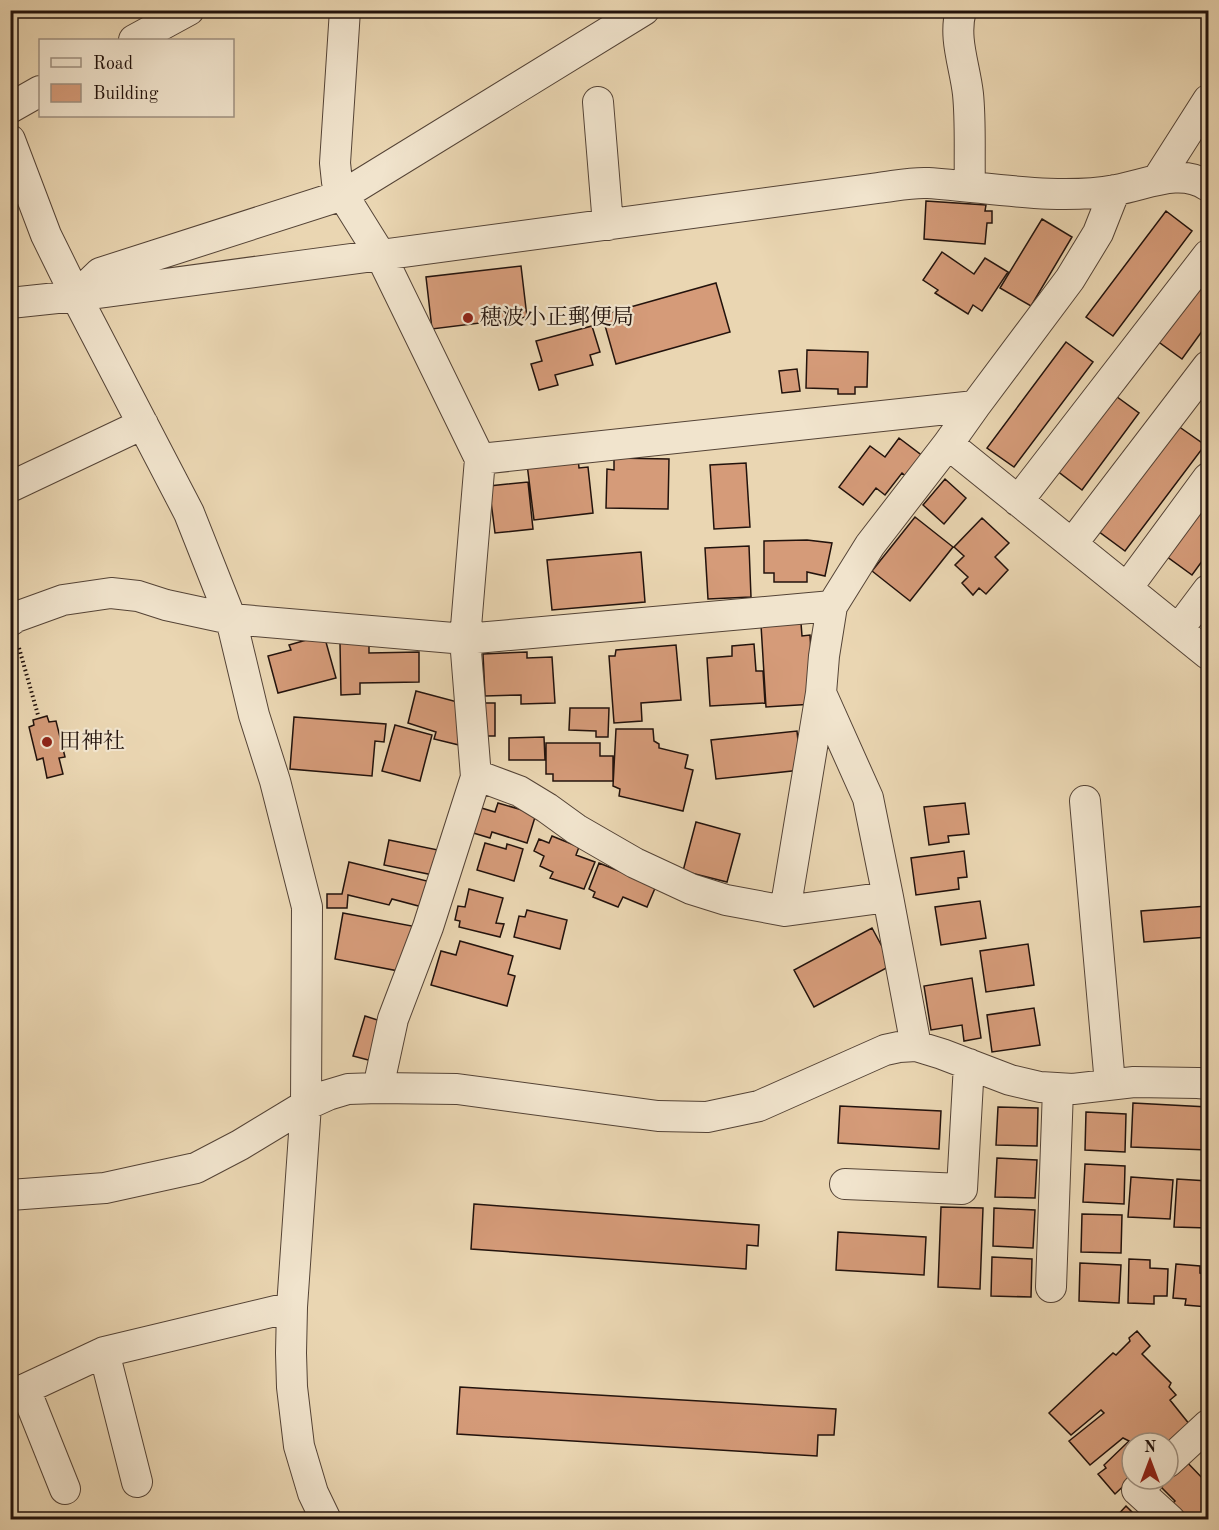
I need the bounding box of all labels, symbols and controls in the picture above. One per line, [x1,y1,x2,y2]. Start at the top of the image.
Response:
legend [39,39,234,117]
text: Road [93,55,133,73]
text: Building [93,85,159,103]
place label: 穂波小正郵便局 [480,305,634,329]
marker: 穂波小正郵便局 [461,311,475,325]
place label: 田神社 [59,729,125,753]
marker: 田神社 [40,735,54,749]
north arrow [1120,1431,1180,1491]
text: N [1144,1440,1157,1456]

